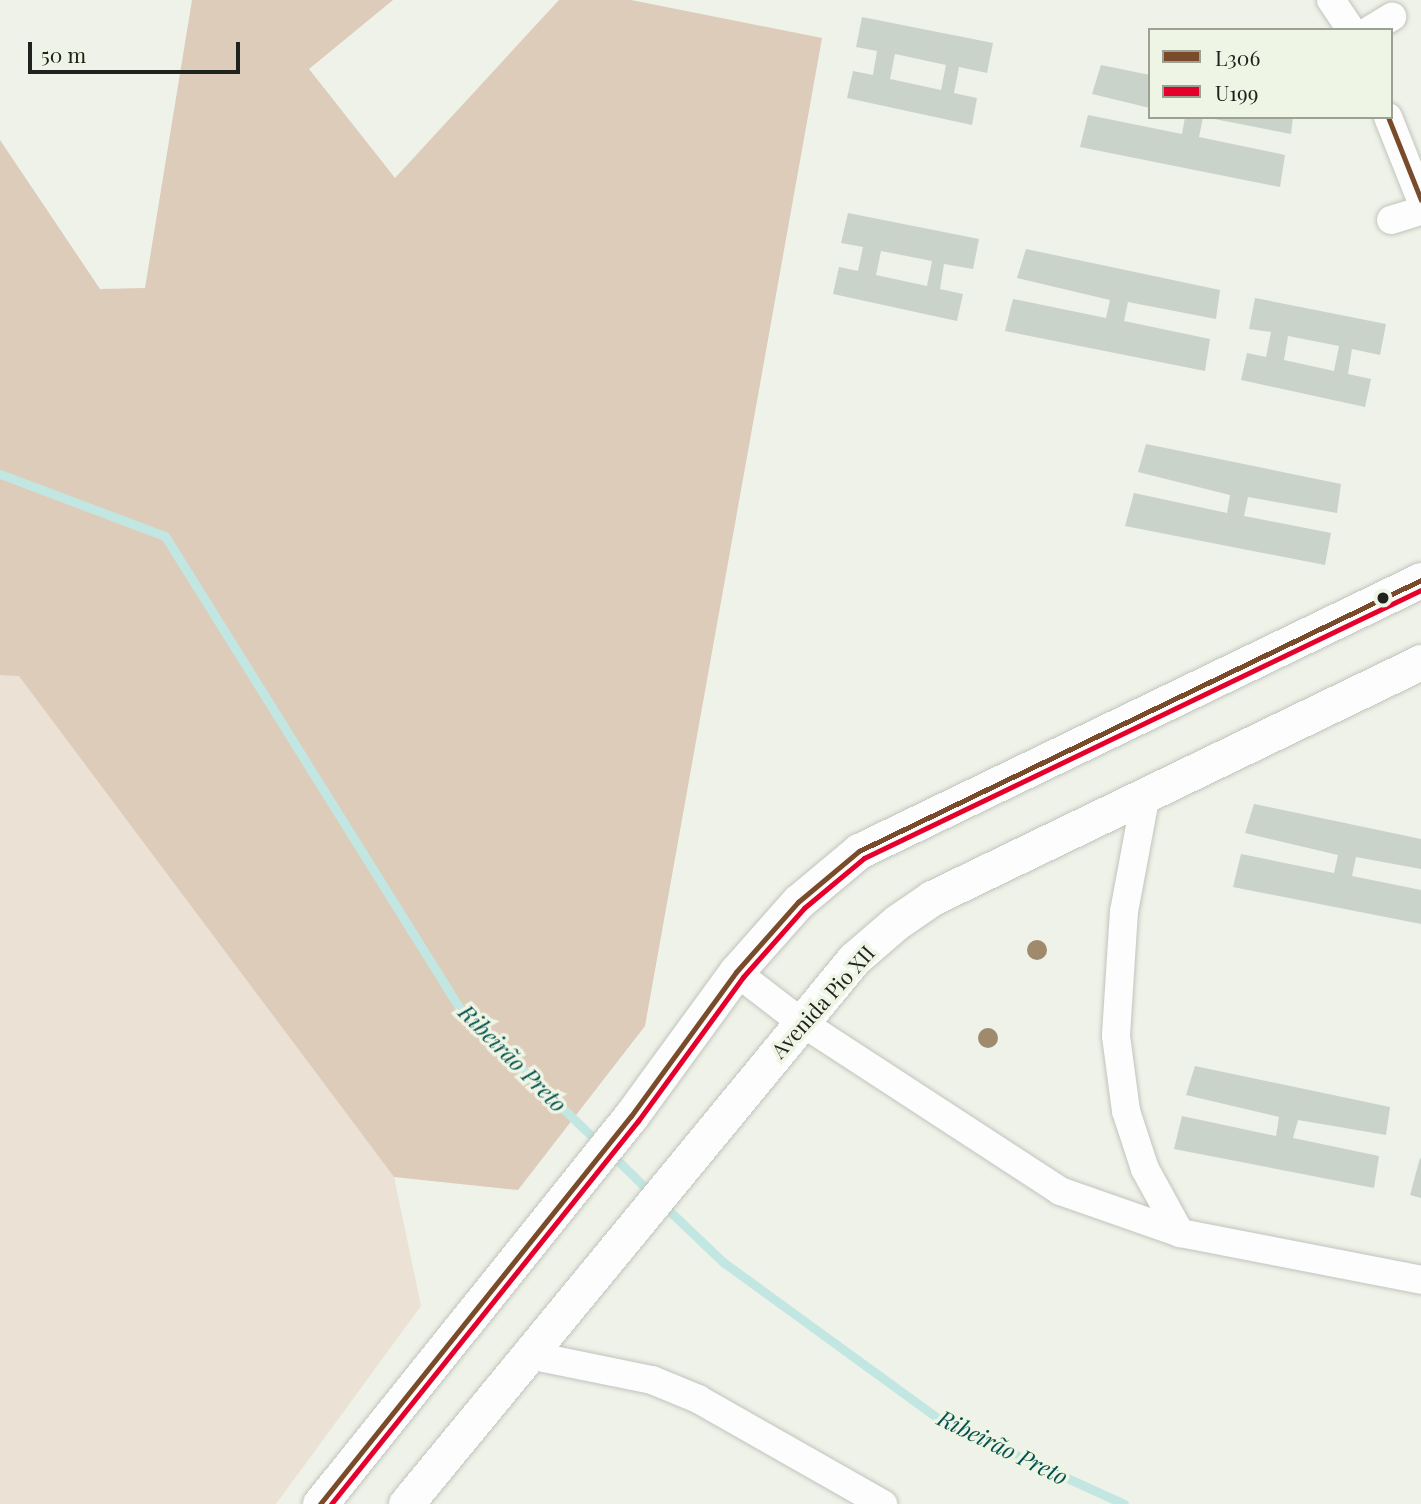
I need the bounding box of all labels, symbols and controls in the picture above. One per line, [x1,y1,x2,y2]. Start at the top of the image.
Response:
scale bar [32,28,243,72]
legend [1148,28,1393,119]
text: 50 m [41,40,86,68]
text: L306 [1215,43,1260,71]
text: U199 [1215,78,1258,106]
unlabelled marker [1376,591,1390,605]
street label: Avenida Pio XII [765,939,879,1063]
water label: Ribeirão Preto [453,998,573,1118]
water label: Ribeirão Preto [933,1404,1073,1490]

